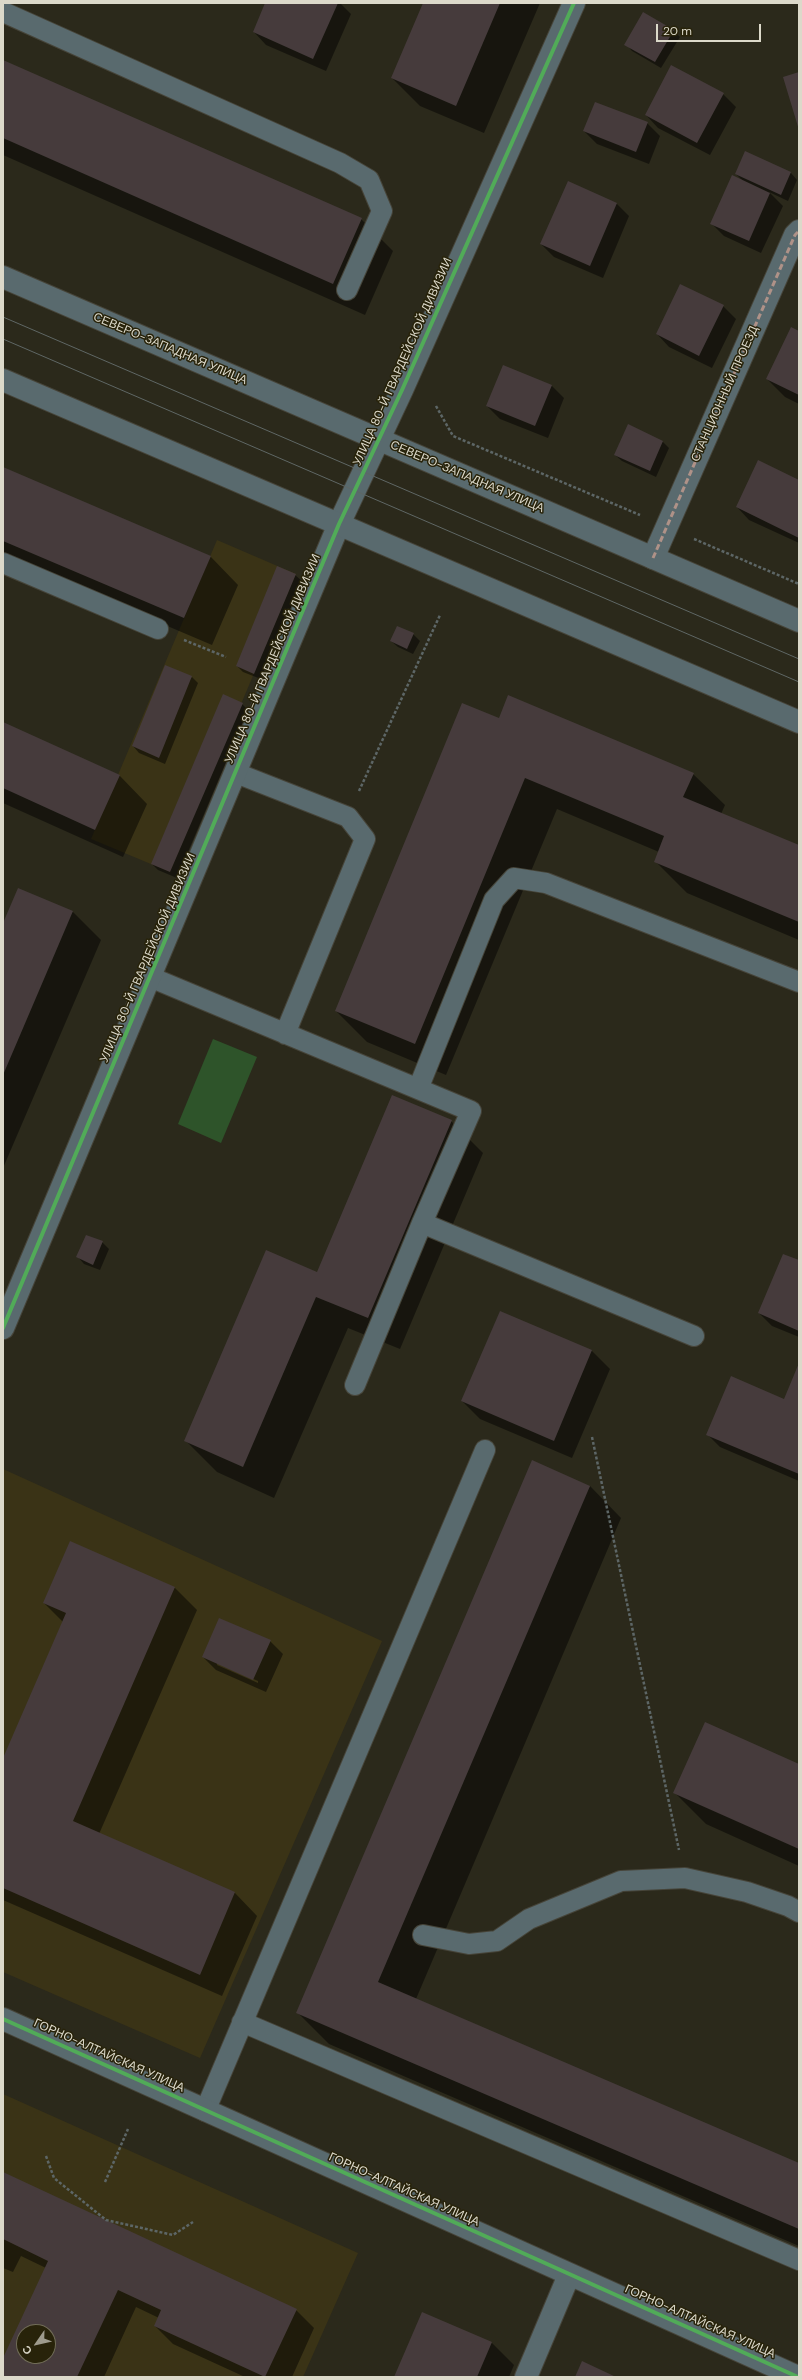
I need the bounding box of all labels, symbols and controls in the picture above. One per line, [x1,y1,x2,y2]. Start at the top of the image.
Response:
scale bar [658,16,763,42]
text: 20 m [663,23,692,39]
street label: УЛИЦА 80-Й ГВАРДЕЙСКОЙ ДИВИЗИИ [350,256,456,468]
street label: СЕВЕРО-ЗАПАДНАЯ УЛИЦА [91,310,249,388]
street label: СТАНЦИОННЫЙ ПРОЕЗД [688,324,762,464]
street label: СЕВЕРО-ЗАПАДНАЯ УЛИЦА [388,438,546,516]
street label: УЛИЦА 80-Й ГВАРДЕЙСКОЙ ДИВИЗИИ [222,552,324,766]
street label: УЛИЦА 80-Й ГВАРДЕЙСКОЙ ДИВИЗИИ [97,851,199,1065]
street label: ГОРНО-АЛТАЙСКАЯ УЛИЦА [31,2016,187,2096]
street label: ГОРНО-АЛТАЙСКАЯ УЛИЦА [326,2150,482,2230]
street label: ГОРНО-АЛТАЙСКАЯ УЛИЦА [622,2282,778,2362]
north arrow [16,2324,56,2364]
text: С [19,2343,35,2357]

